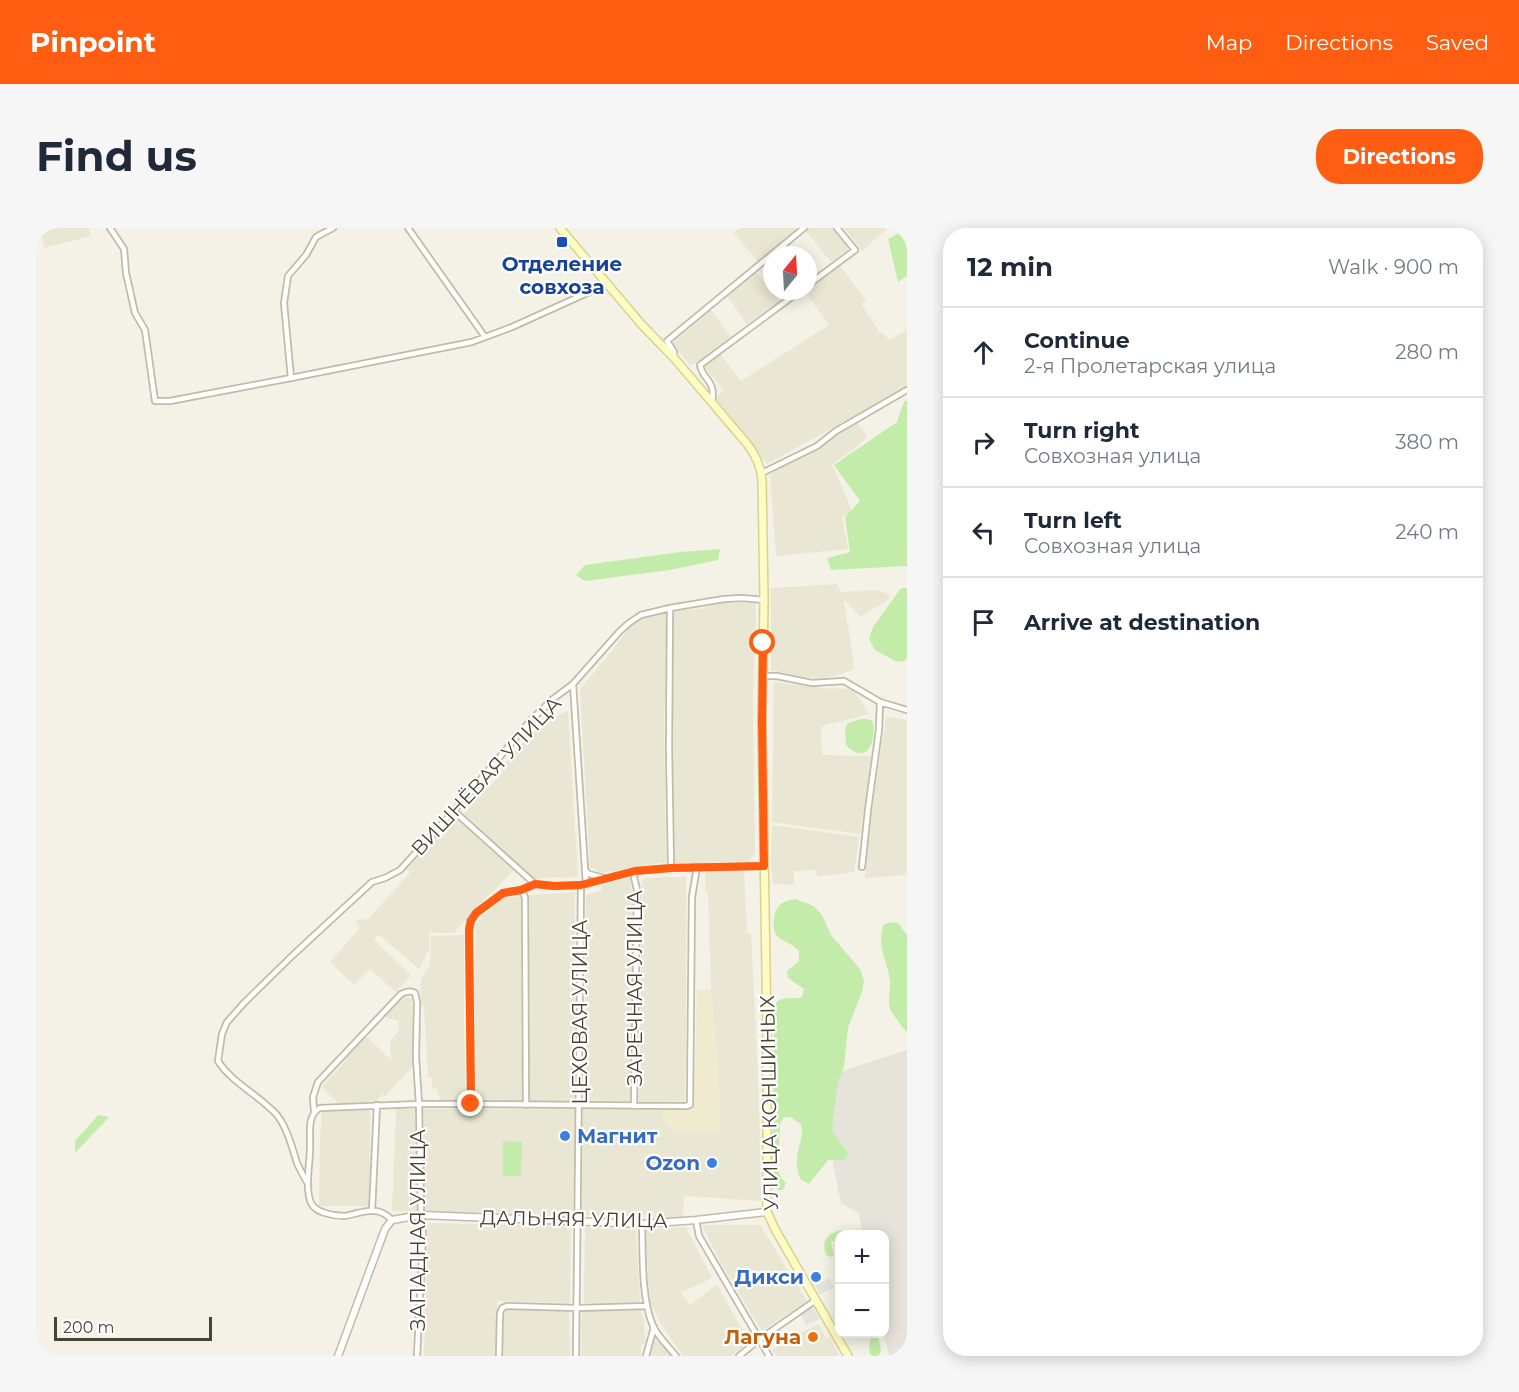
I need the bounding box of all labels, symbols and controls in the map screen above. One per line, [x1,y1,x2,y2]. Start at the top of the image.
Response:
text: Pinpoint [30,25,156,59]
text: Map [1206,30,1252,55]
text: Directions [1285,30,1393,55]
text: Saved [1426,30,1489,55]
button: Directions [1316,129,1483,184]
text: Find us [36,130,197,182]
marker: Отделение совхоза [555,235,569,249]
north arrow [763,246,817,300]
text: 12 min [967,251,1053,283]
place label: Отделение совхоза [502,252,622,299]
text: Walk · 900 m [1328,255,1459,279]
text: Continue [1024,327,1130,354]
icon: ahead [967,336,1000,369]
text: 280 m [1395,340,1459,364]
text: 2-я Пролетарская улица [1024,354,1276,378]
text: Turn right [1024,417,1139,444]
icon: right [967,426,1000,459]
text: 380 m [1395,430,1459,454]
text: Совхозная улица [1024,444,1201,468]
text: Turn left [1024,507,1122,534]
icon: left [967,516,1000,549]
text: 240 m [1395,520,1459,544]
text: Совхозная улица [1024,534,1201,558]
icon: arrive [967,606,1000,639]
text: Arrive at destination [1024,609,1260,636]
route start [749,629,775,655]
street label: ВИШНЁВАЯ УЛИЦА [406,691,566,861]
street label: ЗАРЕЧНАЯ УЛИЦА [623,890,647,1086]
street label: ЦЕХОВАЯ УЛИЦА [568,919,592,1104]
street label: УЛИЦА КОНШИНЫХ [755,995,783,1211]
route end [457,1090,483,1116]
place label: Магнит [577,1124,658,1148]
street label: ЗАПАДНАЯ УЛИЦА [406,1129,430,1331]
marker: Магнит [558,1129,572,1143]
place label: Ozon [645,1151,700,1175]
marker: Ozon [705,1156,719,1170]
street label: ДАЛЬНЯЯ УЛИЦА [480,1205,668,1233]
map controls [835,1230,889,1338]
button: + [835,1230,889,1284]
place label: Дикси [735,1265,804,1289]
marker: Дикси [809,1270,823,1284]
button: − [835,1284,889,1338]
scale bar [54,1314,212,1342]
text: 200 m [63,1318,114,1337]
place label: Лагуна [724,1325,801,1349]
marker: Лагуна [806,1330,820,1344]

